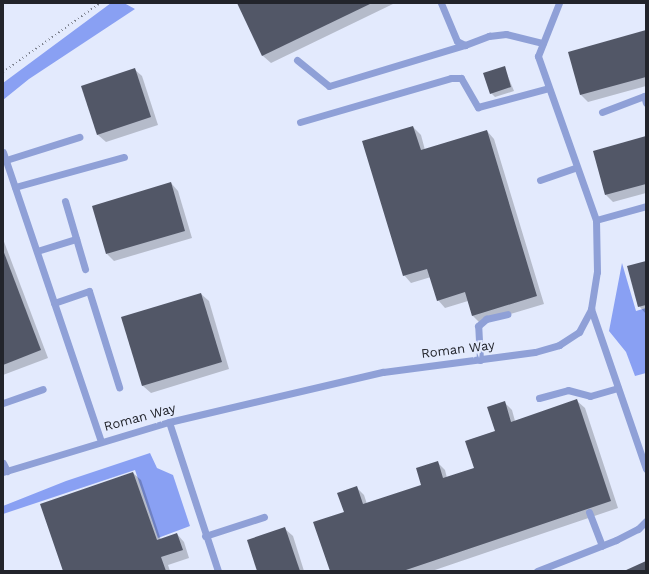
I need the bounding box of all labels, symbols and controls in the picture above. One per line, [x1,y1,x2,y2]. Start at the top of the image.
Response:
street label: Roman Way [420,338,496,362]
street label: Roman Way [102,401,178,435]

